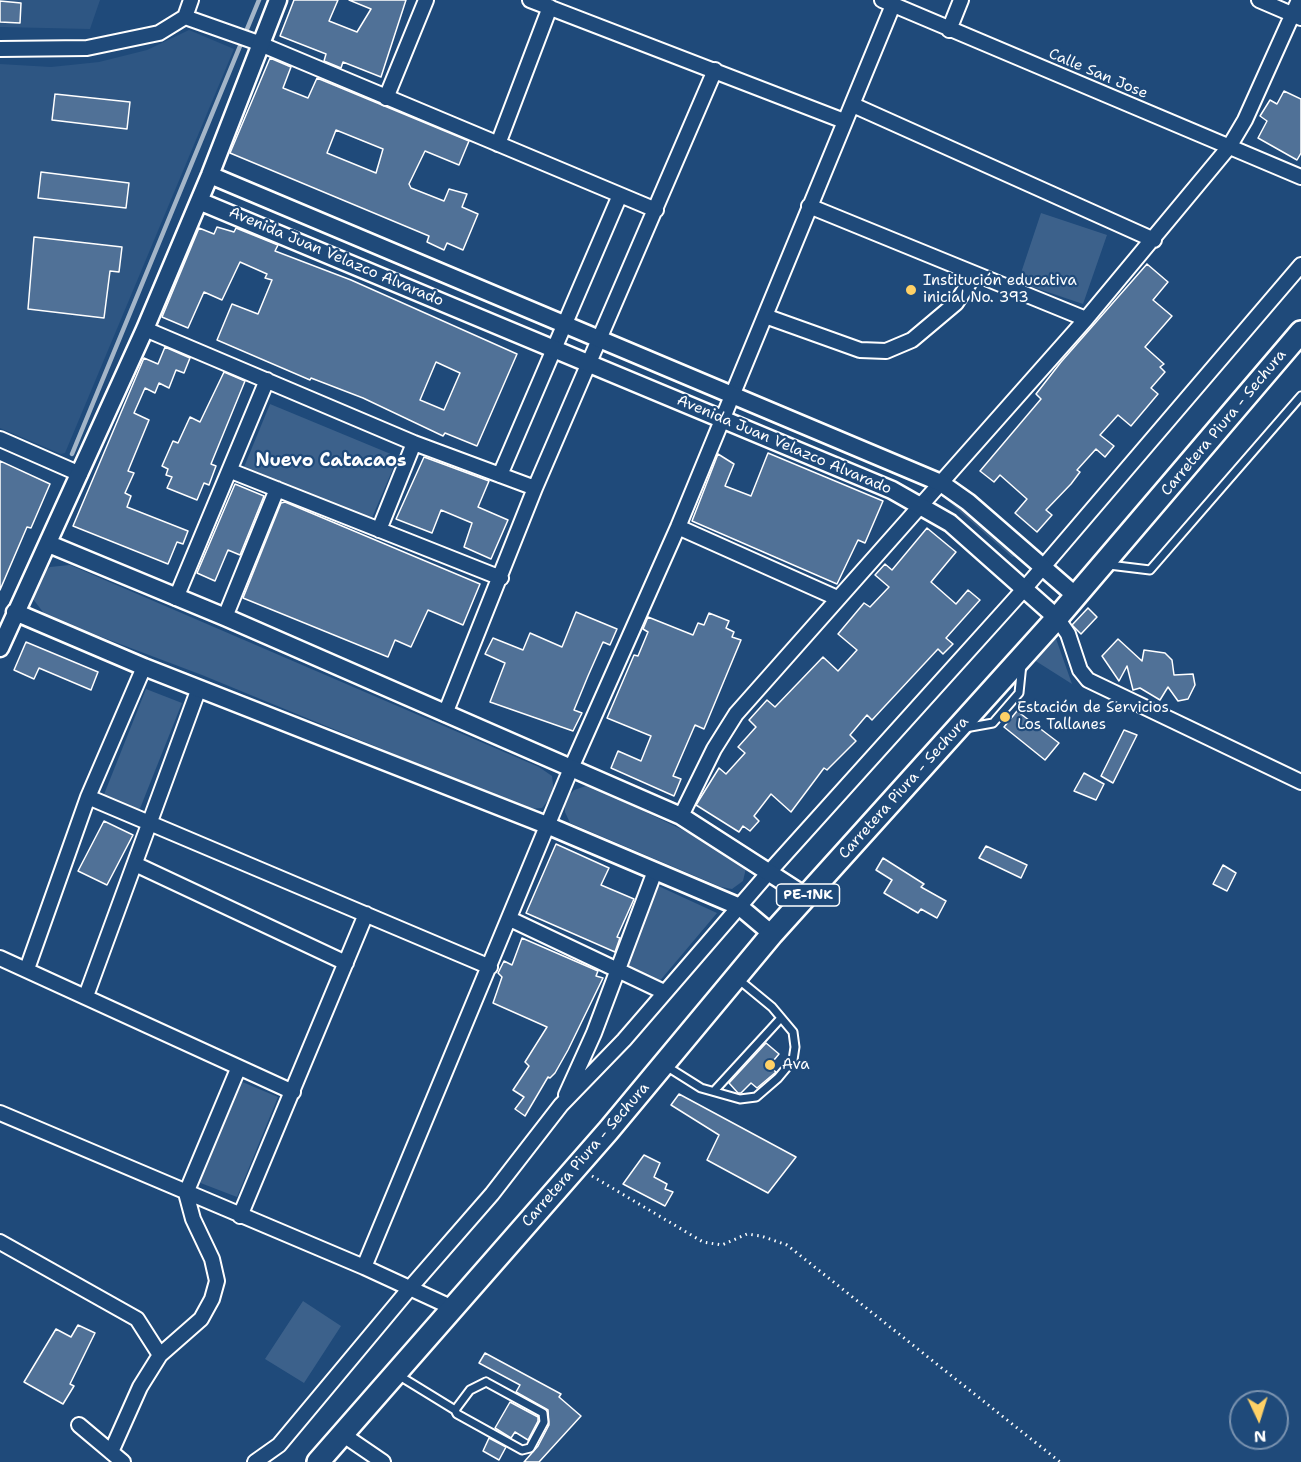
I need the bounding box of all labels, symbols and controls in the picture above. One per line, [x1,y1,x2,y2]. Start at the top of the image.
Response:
street label: Calle San Jose [1046,45,1150,103]
street label: Avenida Juan Velazco Alvarado [226,203,446,311]
place label: Institución educativa inicial No. 393 [923,272,1077,307]
marker: Institución educativa inicial No. 393 [904,283,918,297]
street label: Carretera Piura - Sechura [1158,346,1290,500]
street label: Avenida Juan Velazco Alvarado [674,391,894,499]
district label: Nuevo Catacaos [256,450,406,472]
place label: Estación de Servicios Los Tallanes [1017,699,1169,734]
marker: Estación de Servicios Los Tallanes [998,710,1012,724]
street label: Carretera Piura - Sechura [835,713,973,863]
road number: PE-1NK [776,884,840,906]
place label: Ava [782,1056,810,1074]
marker: Ava [763,1058,777,1072]
street label: Carretera Piura - Sechura [518,1079,654,1231]
north arrow [1229,1390,1289,1450]
text: N [1253,1426,1267,1447]

